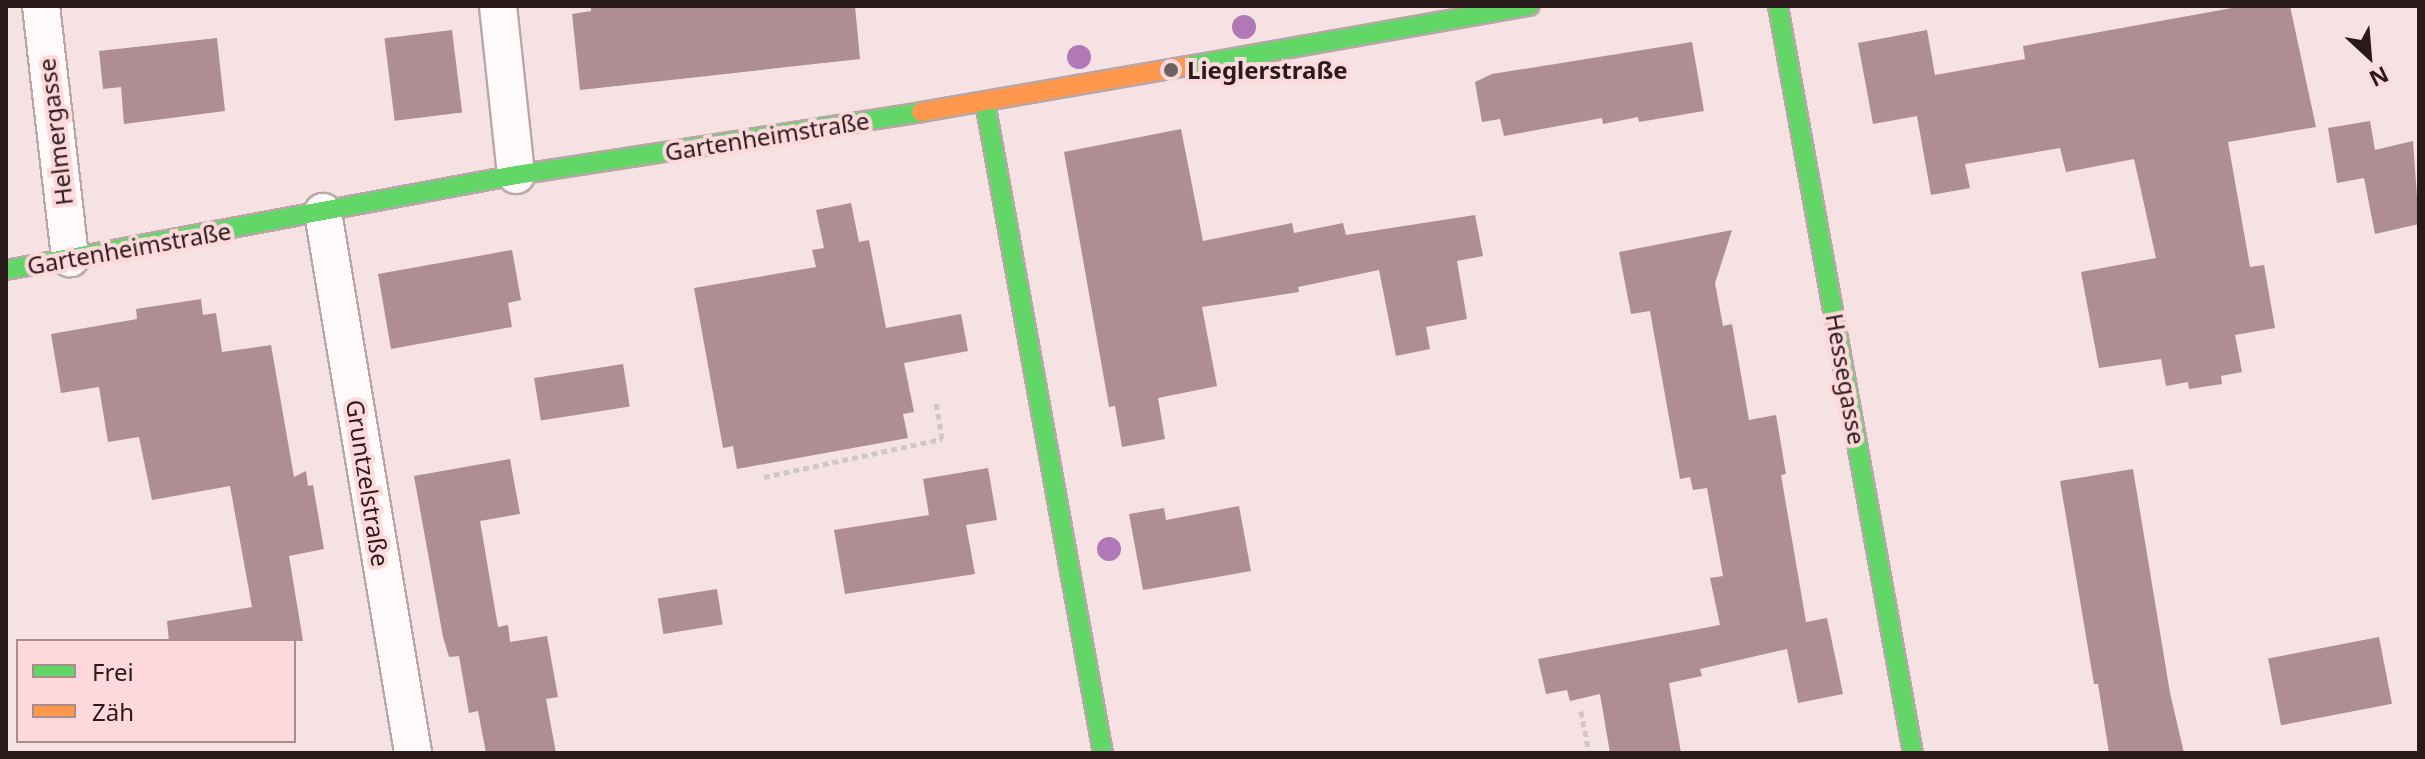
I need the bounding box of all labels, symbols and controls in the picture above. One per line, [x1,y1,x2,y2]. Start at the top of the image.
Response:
north arrow [2329,16,2409,96]
place label: Lieglerstraße [1187,56,1348,84]
street label: Helmergasse [32,57,78,207]
text: N [2365,60,2394,95]
marker: Lieglerstraße [1162,61,1180,79]
street label: Gartenheimstraße [663,106,871,166]
street label: Gartenheimstraße [25,216,233,280]
street label: Hessegasse [1820,311,1872,447]
street label: Gruntzelstraße [341,398,395,568]
legend [16,639,296,743]
text: Frei [92,655,134,688]
text: Zäh [92,695,134,728]

